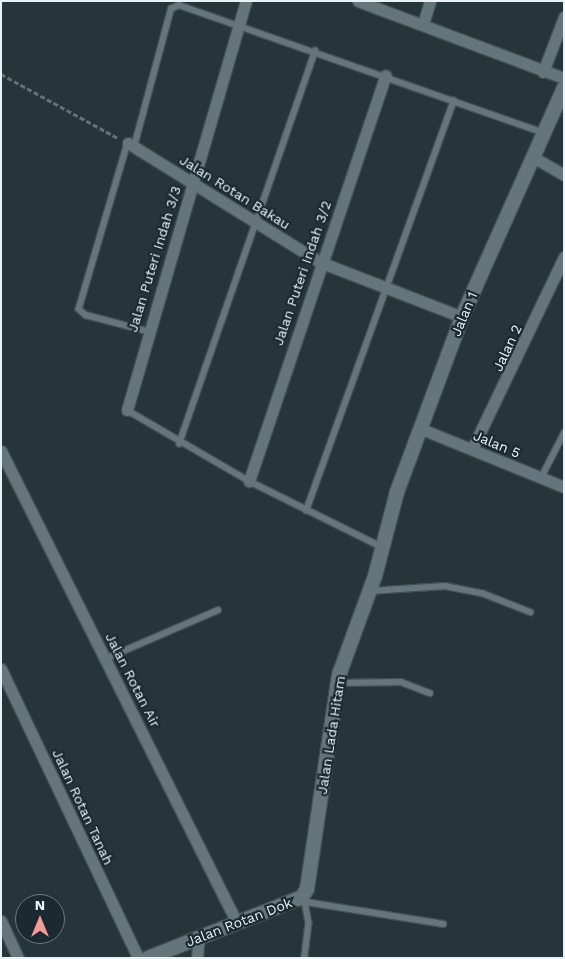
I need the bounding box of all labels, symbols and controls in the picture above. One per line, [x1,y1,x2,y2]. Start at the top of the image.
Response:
street label: Jalan Rotan Bakau [177,151,293,233]
street label: Jalan Puteri Indah 3/3 [124,184,184,334]
street label: Jalan Puteri Indah 3/2 [269,198,335,348]
street label: Jalan 1 [447,289,481,339]
street label: Jalan 2 [489,322,525,374]
street label: Jalan 5 [471,427,523,461]
street label: Jalan Rotan Air [102,630,164,730]
street label: Jalan Lada Hitam [313,674,349,796]
street label: Jalan Rotan Tanah [49,746,117,868]
north arrow [15,894,65,944]
street label: Jalan Rotan Dok [184,894,294,950]
text: N [35,897,45,913]

